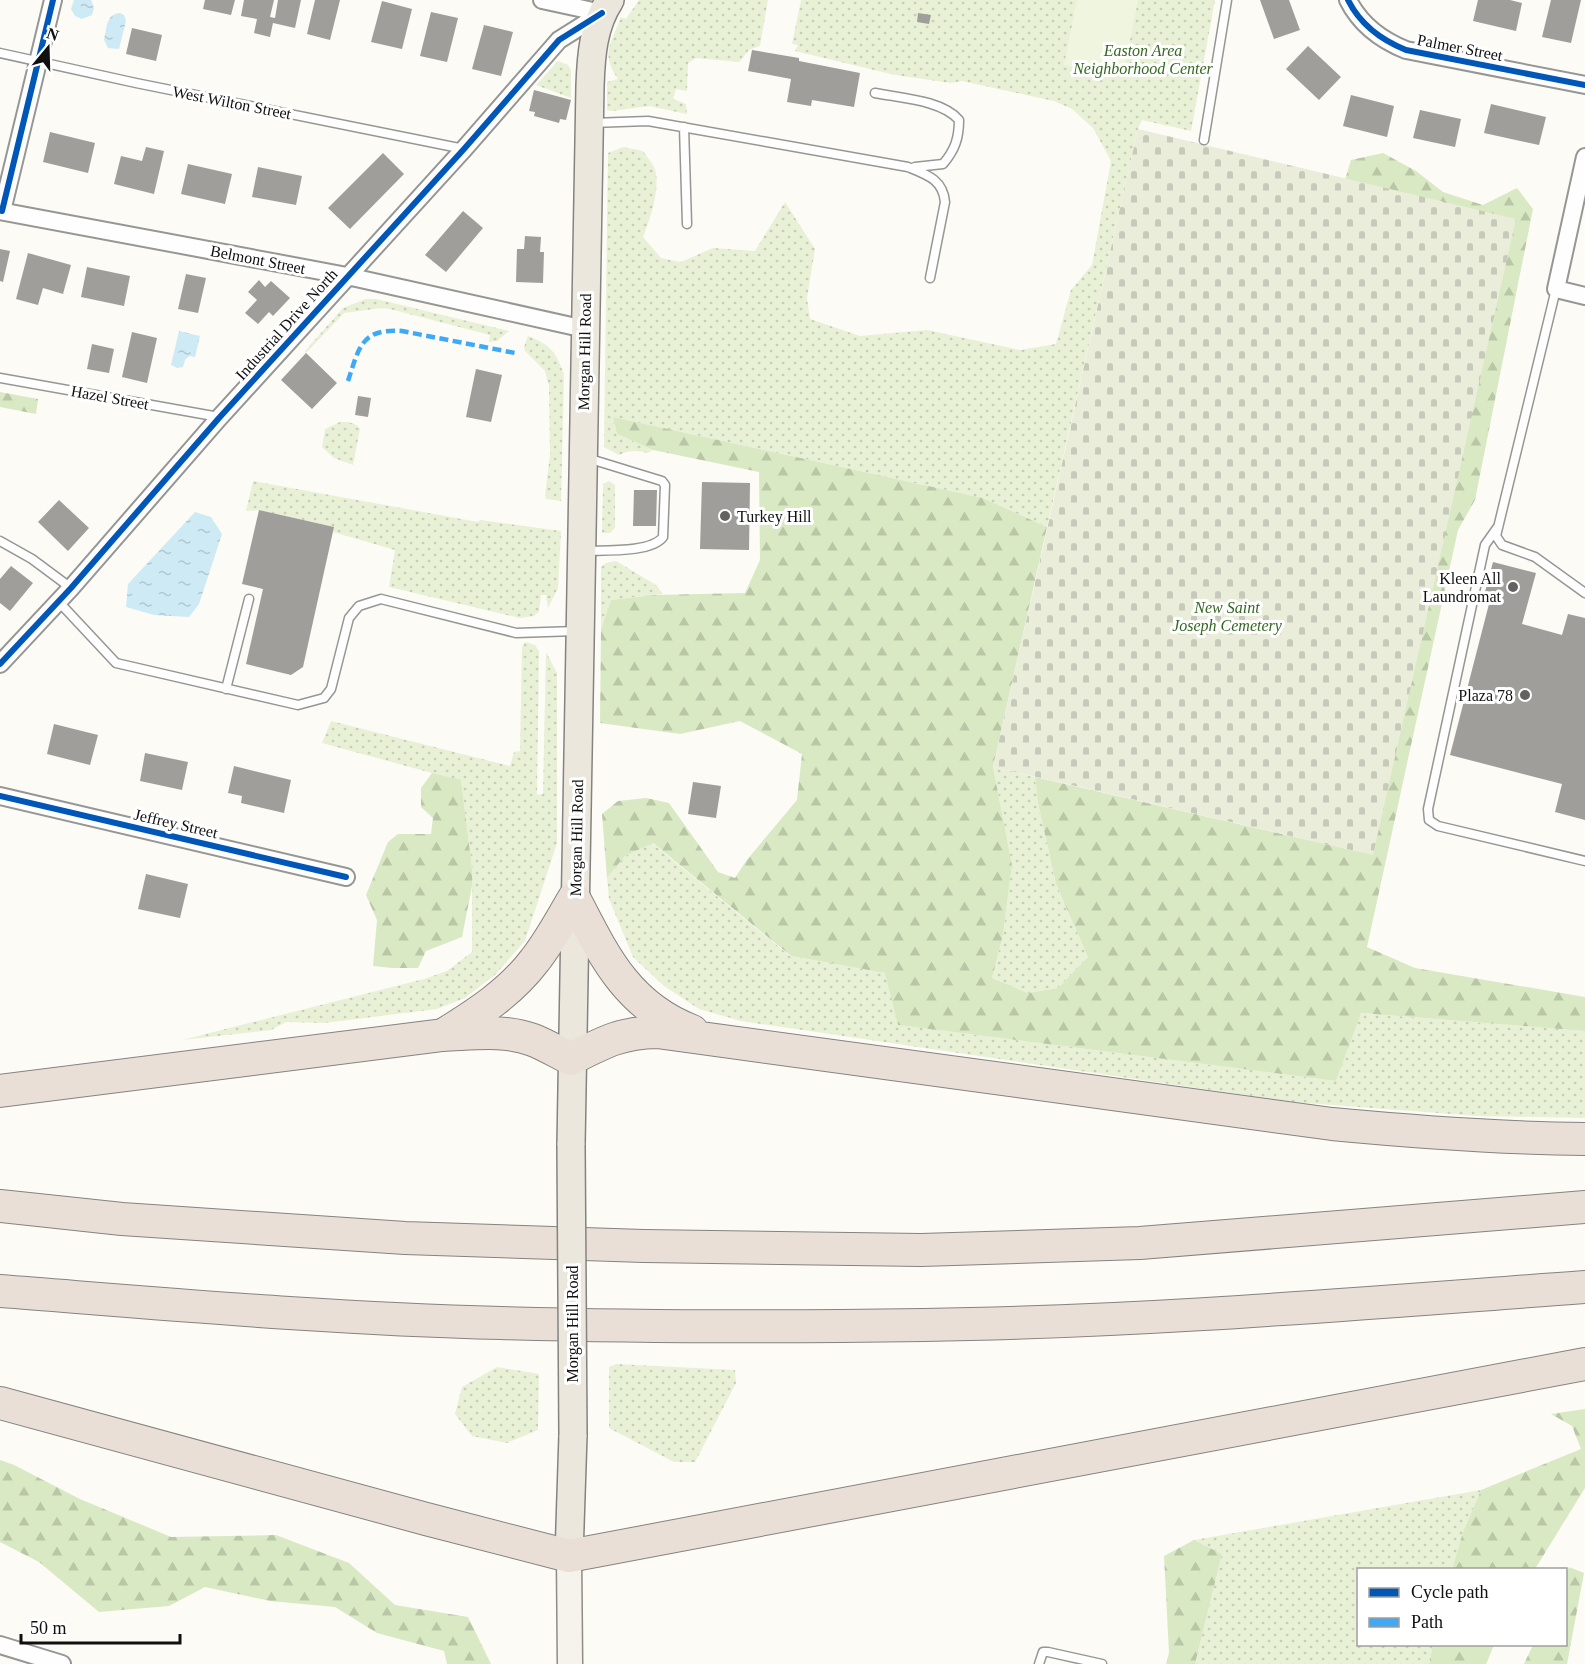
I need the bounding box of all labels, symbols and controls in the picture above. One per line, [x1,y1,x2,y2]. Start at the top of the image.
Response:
north arrow [18,18,78,78]
text: N [44,24,61,44]
street label: Palmer Street [1416,31,1505,64]
park label: Easton Area Neighborhood Center [1072,42,1214,78]
street label: West Wilton Street [171,83,293,122]
street label: Belmont Street [209,242,307,277]
street label: Industrial Drive North [232,265,341,383]
street label: Morgan Hill Road [575,293,595,411]
street label: Hazel Street [70,382,151,413]
place label: Turkey Hill [737,508,812,526]
marker: Turkey Hill [718,509,732,523]
place label: Kleen All Laundromat [1423,570,1502,605]
marker: Kleen All Laundromat [1506,580,1520,594]
park label: New Saint Joseph Cemetery [1172,599,1283,635]
place label: Plaza 78 [1458,687,1513,704]
marker: Plaza 78 [1518,688,1532,702]
street label: Morgan Hill Road [567,779,587,897]
street label: Jeffrey Street [132,806,220,842]
street label: Morgan Hill Road [564,1265,582,1383]
legend [1357,1568,1567,1646]
text: Cycle path [1411,1582,1488,1602]
scale bar [21,1607,180,1645]
text: Path [1411,1612,1443,1632]
text: 50 m [30,1618,67,1638]

